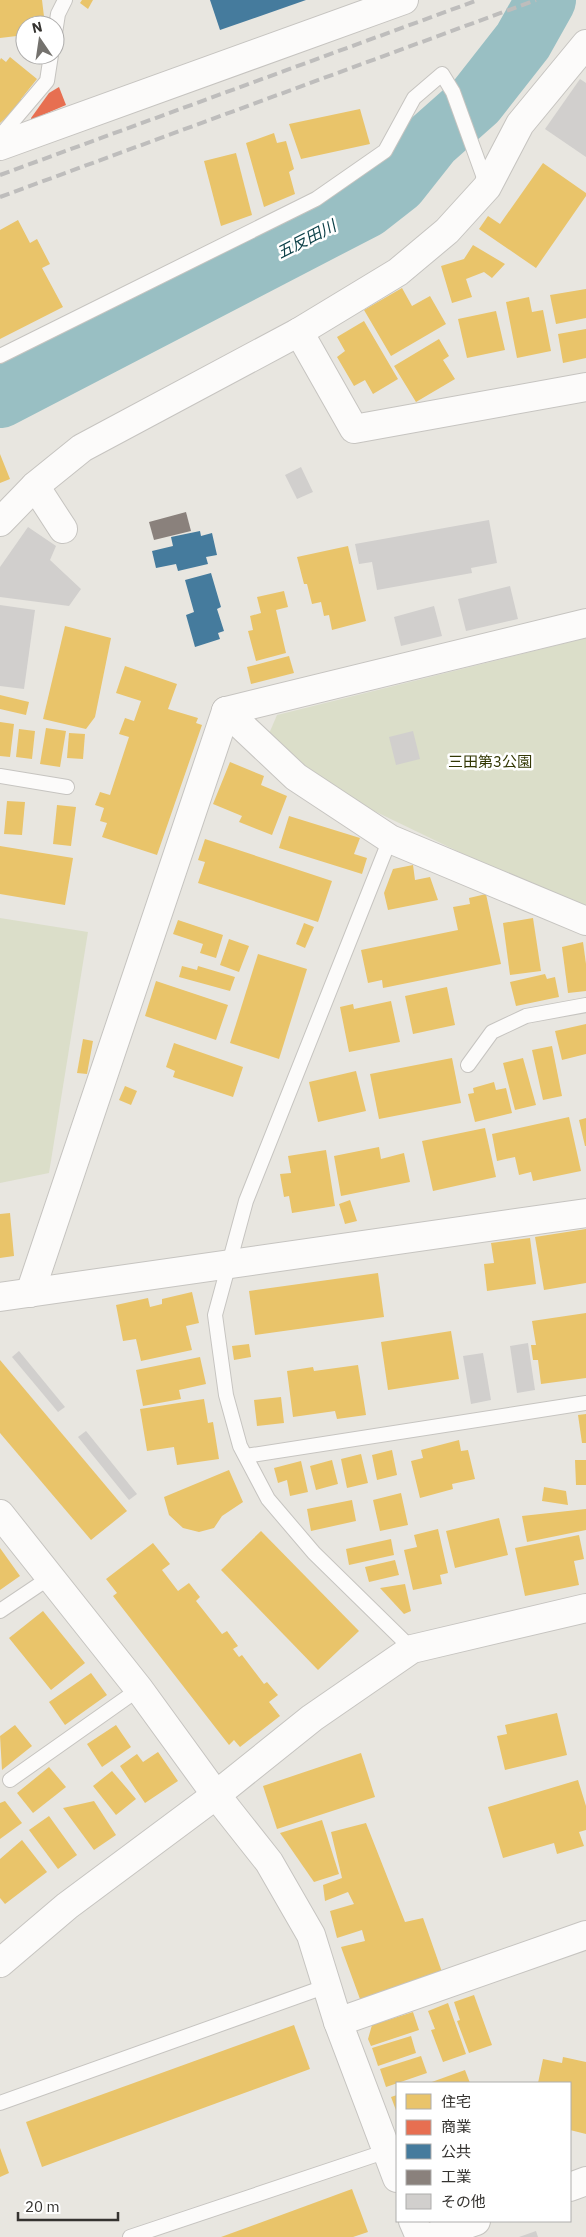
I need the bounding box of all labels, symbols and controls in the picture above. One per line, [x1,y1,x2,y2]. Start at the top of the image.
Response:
north arrow [15,15,65,65]
text: N [30,17,44,37]
water label: 五反田川 [273,215,341,262]
park label: 三田第3公園 [448,752,532,771]
legend [396,2082,571,2222]
text: 住宅 [441,2092,471,2111]
text: 商業 [441,2117,471,2136]
text: 公共 [441,2142,471,2161]
text: 工業 [441,2167,471,2186]
scale bar [18,2190,118,2222]
text: その他 [441,2192,486,2211]
text: 20 m [25,2197,60,2216]

